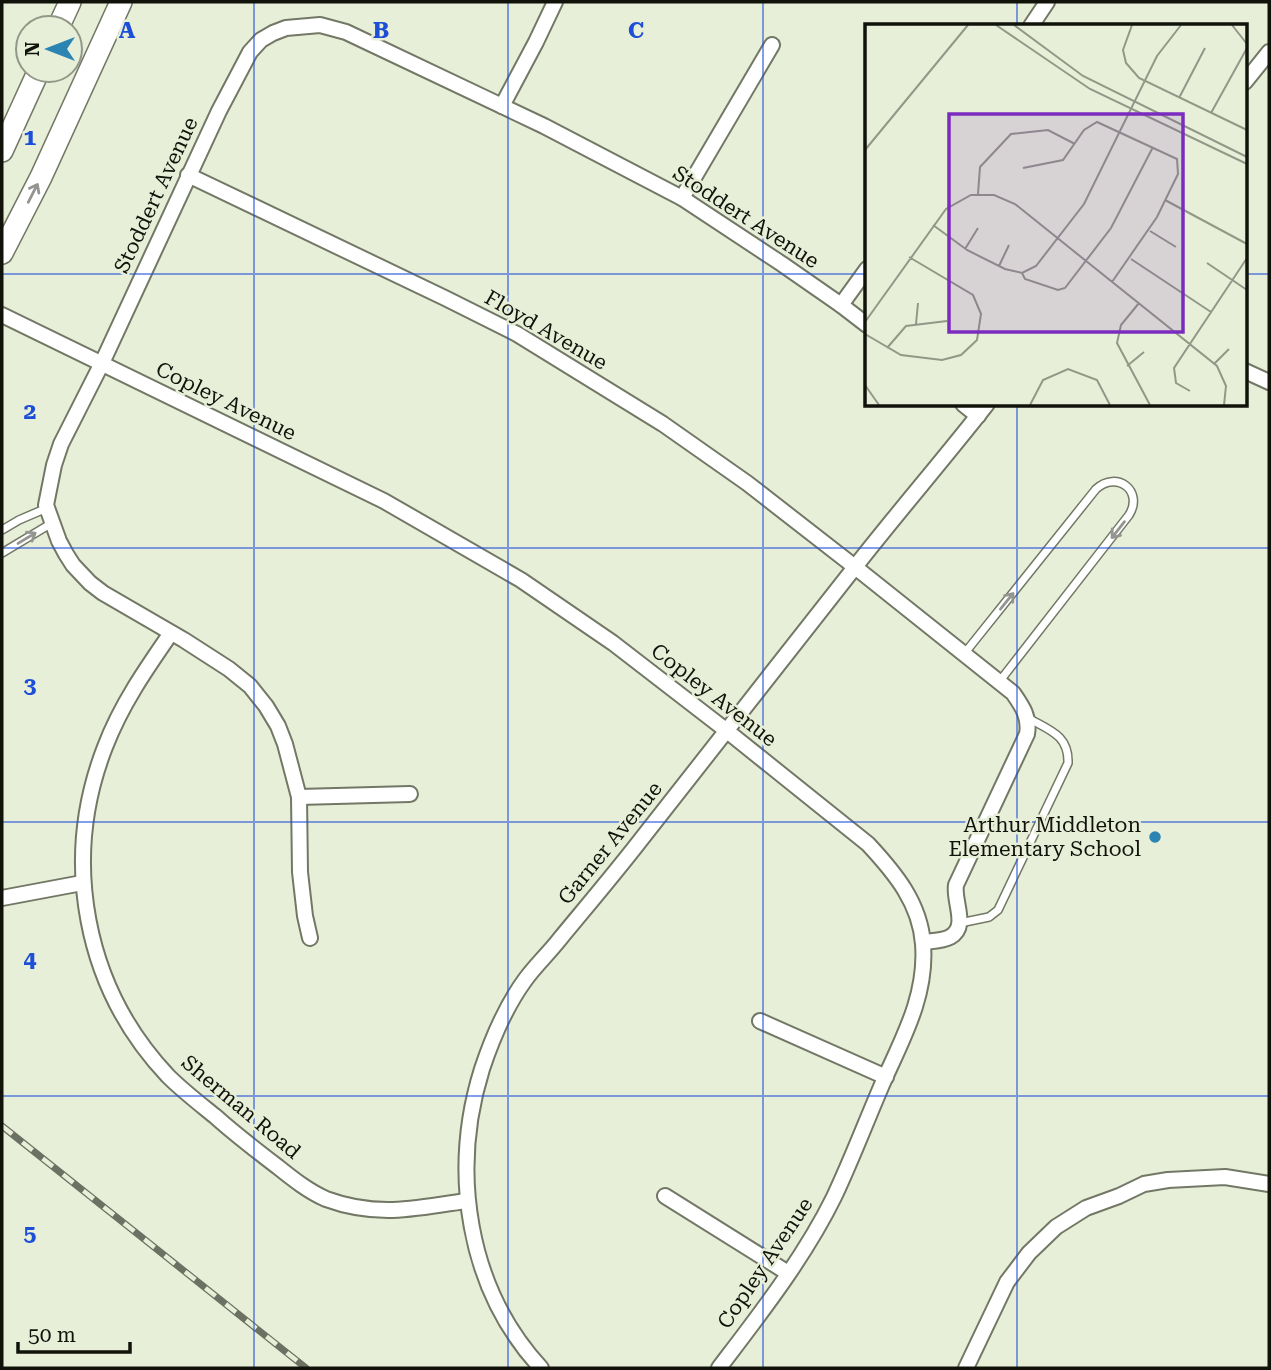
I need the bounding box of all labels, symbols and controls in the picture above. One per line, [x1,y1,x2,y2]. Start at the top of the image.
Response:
north arrow [14,14,84,84]
text: A [119,17,136,44]
text: B [373,17,389,44]
text: C [628,17,644,44]
inset map [865,24,1246,406]
text: N [21,41,44,56]
street label: Stoddert Avenue [109,113,203,277]
text: 1 [24,124,37,151]
street label: Stoddert Avenue [668,161,824,273]
one-way arrow [26,183,40,203]
street label: Floyd Avenue [480,285,612,375]
street label: Copley Avenue [152,357,300,445]
text: 2 [24,398,36,425]
one-way arrow [1110,520,1125,538]
one-way arrow [16,530,36,544]
one-way arrow [999,592,1015,610]
street label: Copley Avenue [646,639,782,751]
text: 3 [24,672,37,699]
street label: Garner Avenue [553,777,667,909]
place label: Arthur Middleton Elementary School [948,813,1142,861]
marker: Arthur Middleton Elementary School [1147,829,1163,845]
text: 4 [24,946,37,973]
street label: Sherman Road [177,1050,306,1164]
street label: Copley Avenue [712,1193,818,1333]
text: 5 [24,1220,37,1247]
scale bar [18,1310,130,1354]
text: 50 m [28,1323,76,1347]

